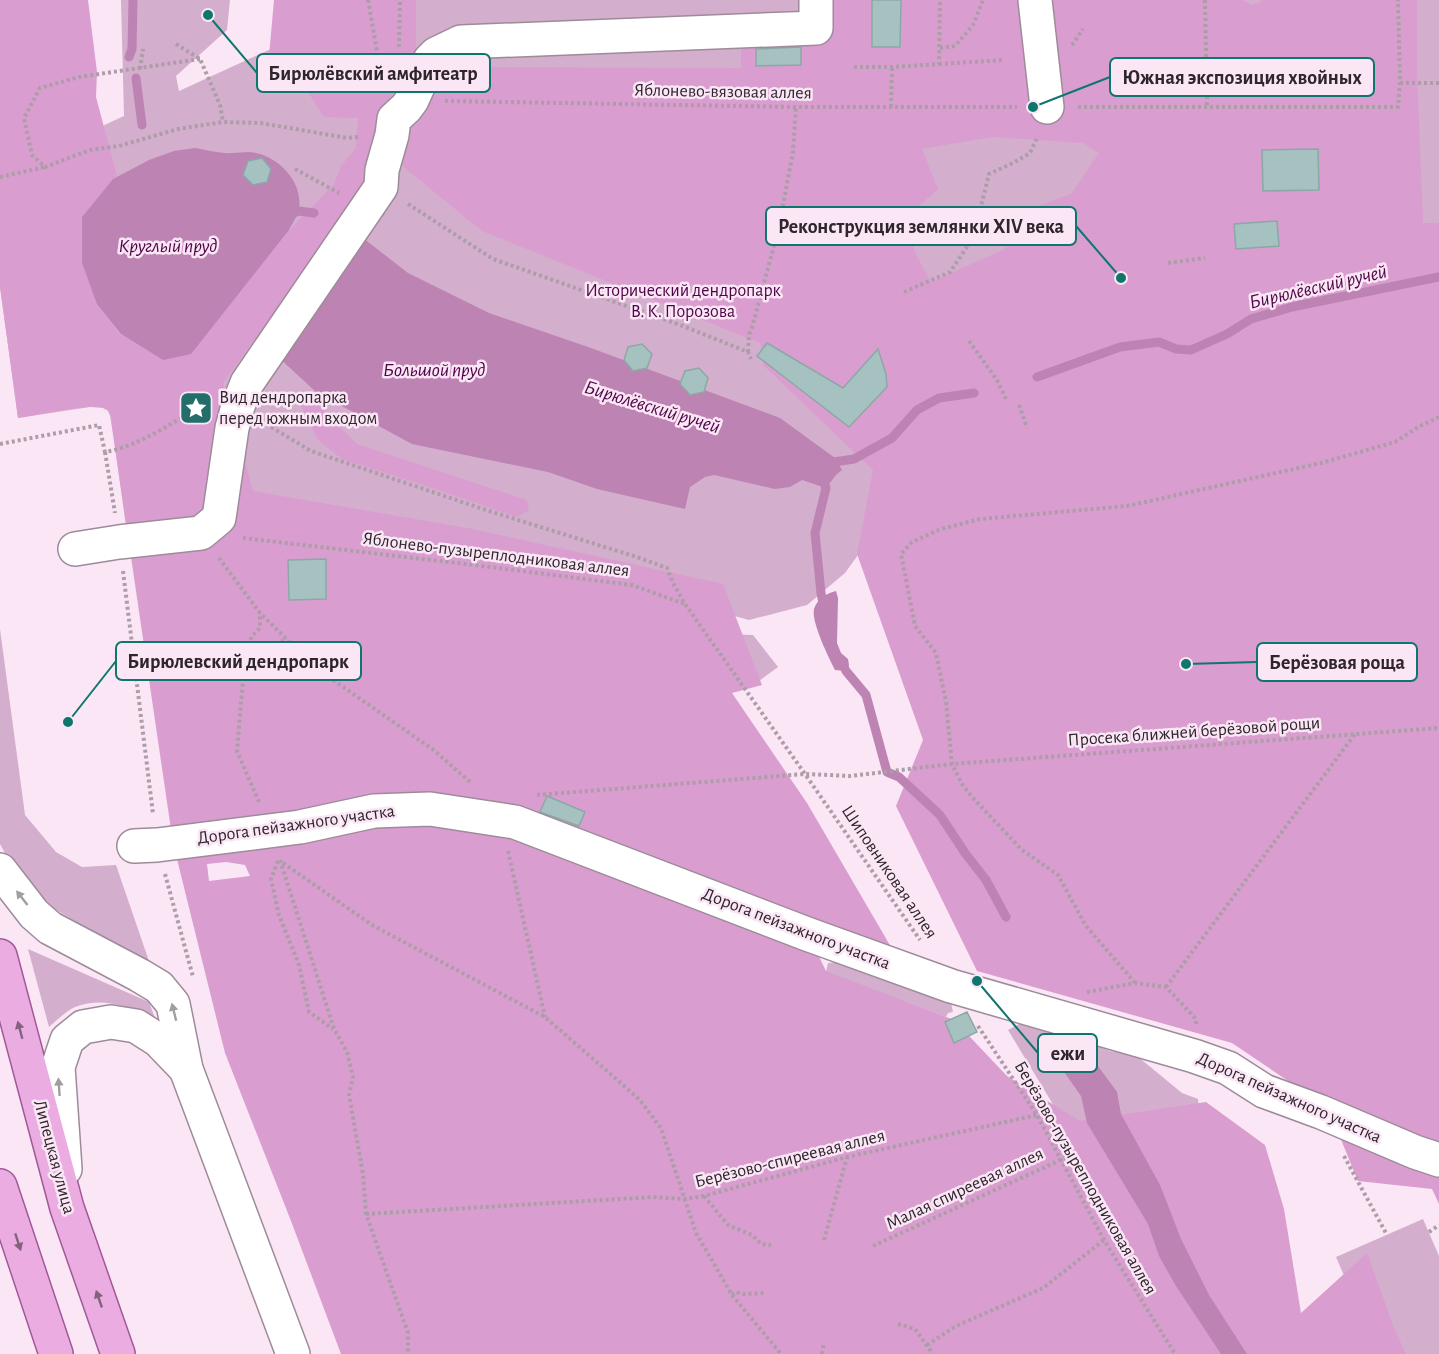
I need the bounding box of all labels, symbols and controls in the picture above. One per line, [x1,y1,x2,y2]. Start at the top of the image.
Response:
callout: Бирюлёвский амфитеатр [257,54,490,92]
callout: Южная экспозиция хвойных [1110,58,1374,96]
text: Бирюлёвский амфитеатр [268,64,478,84]
text: Южная экспозиция хвойных [1122,68,1362,88]
street label: Яблонево-вязовая аллея [634,80,812,103]
callout: Реконструкция землянки XIV века [766,207,1076,245]
text: Реконструкция землянки XIV века [778,217,1065,237]
water label: Круглый пруд [119,236,217,256]
water label: Бирюлёвский ручей [1247,261,1389,313]
park label: Исторический дендропарк В. К. Порозова [585,282,782,321]
water label: Большой пруд [383,360,485,380]
water label: Бирюлёвский ручей [582,377,722,437]
place label: Вид дендропарка перед южным входом [219,389,377,428]
place icon: Вид дендропарка перед южным входом [178,390,214,426]
street label: Яблонево-пузыреплодниковая аллея [362,529,630,580]
callout: Бирюлевский дендропарк [116,642,361,680]
callout: Берёзовая роща [1257,643,1417,681]
text: Бирюлевский дендропарк [127,652,349,672]
text: Берёзовая роща [1269,653,1406,673]
street label: Просека ближней берёзовой рощи [1067,713,1321,750]
street label: Дорога пейзажного участка [196,802,396,848]
street label: Шиповниковая аллея [838,802,940,942]
street label: Дорога пейзажного участка [700,885,892,973]
one-way arrow [16,891,28,906]
one-way arrow [169,1003,179,1021]
one-way arrow [14,1020,24,1039]
callout: ежи [1038,1034,1097,1072]
text: ежи [1051,1044,1085,1064]
street label: Дорога пейзажного участка [1194,1049,1384,1147]
street label: Берёзово-пузыреплодниковая аллея [1011,1058,1159,1298]
one-way arrow [55,1077,64,1096]
street label: Липецкая улица [30,1098,78,1216]
street label: Берёзово-спиреевая аллея [693,1127,887,1191]
street label: Малая спиреевая аллея [884,1145,1046,1233]
one-way arrow [14,1233,24,1251]
one-way arrow [93,1290,103,1308]

